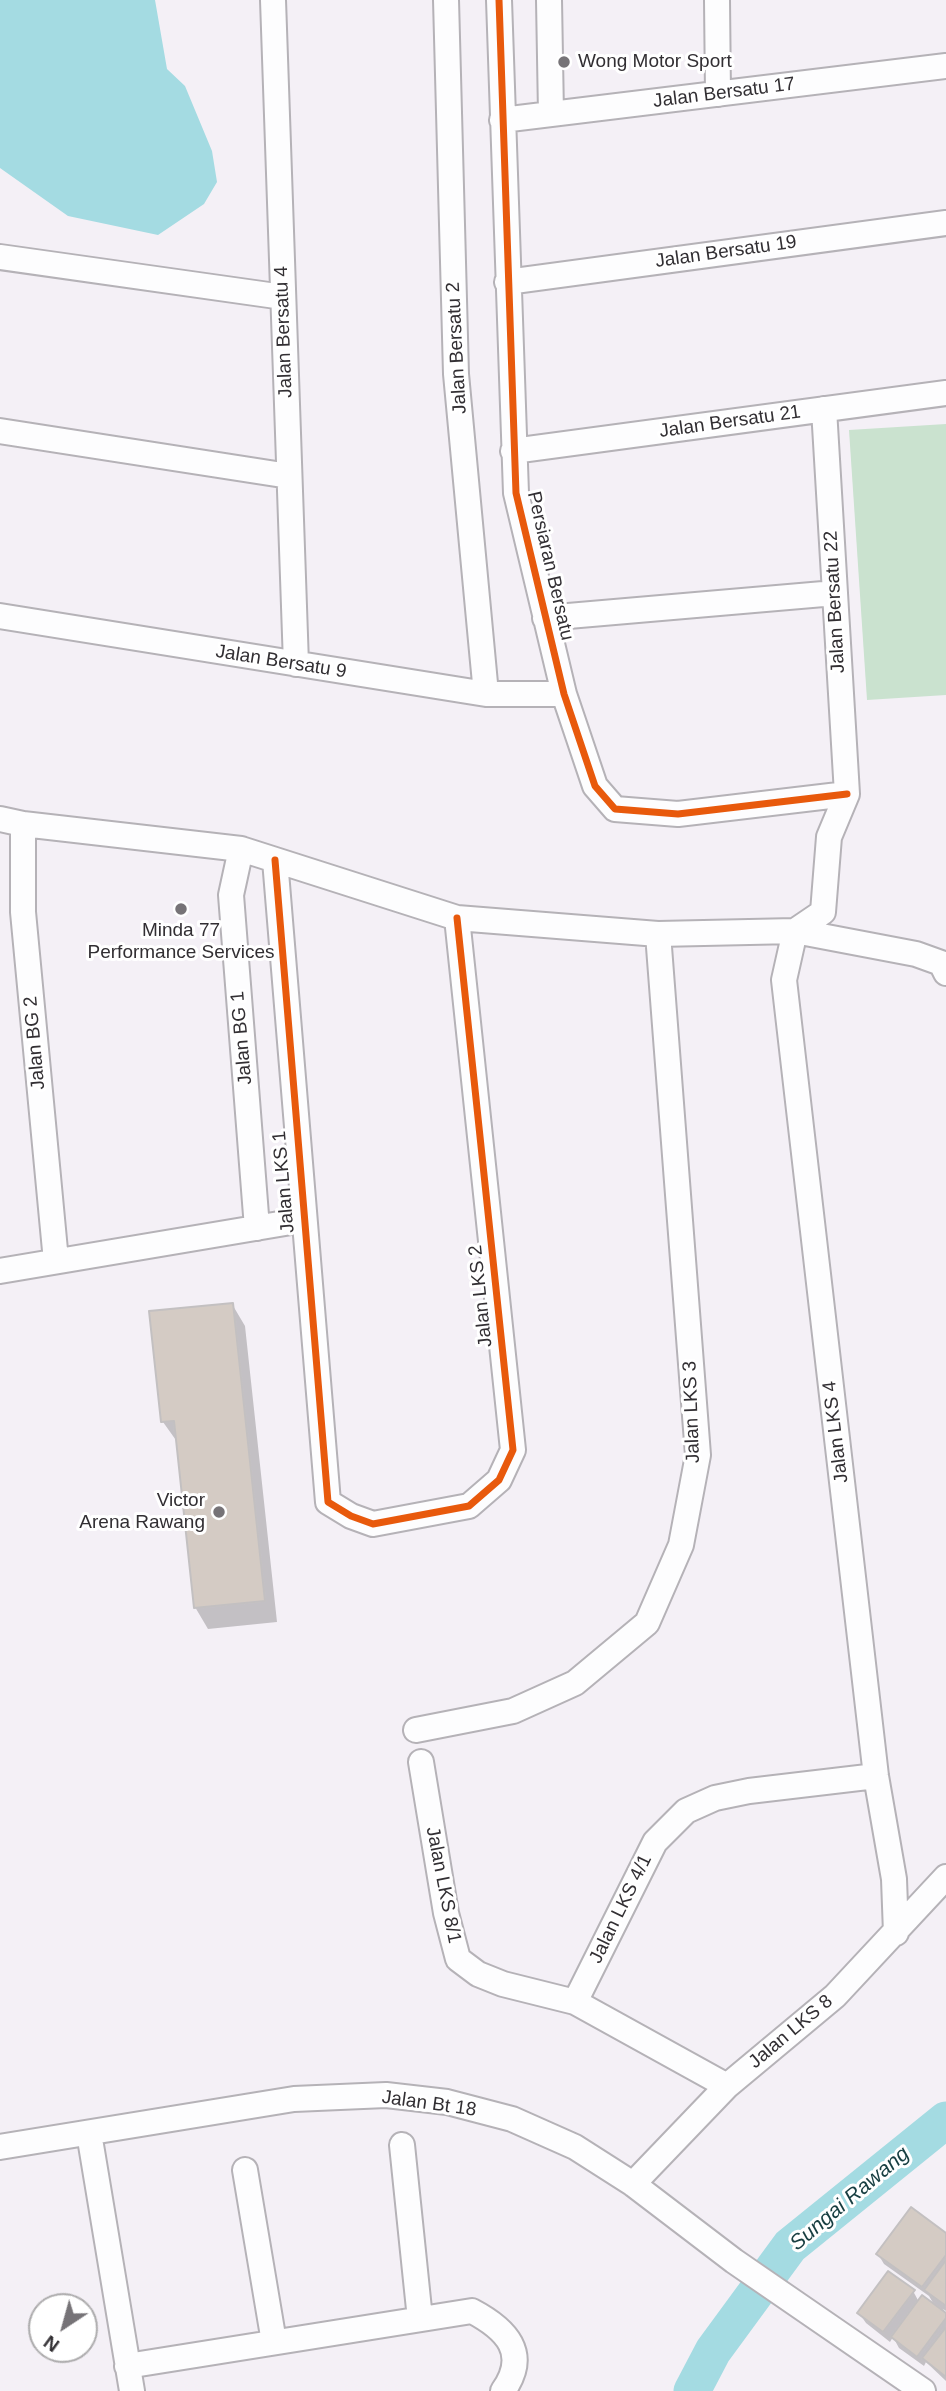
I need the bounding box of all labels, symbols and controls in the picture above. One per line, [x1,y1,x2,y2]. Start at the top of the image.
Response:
place label: Wong Motor Sport [578,51,732,73]
marker: Wong Motor Sport [556,54,572,70]
street label: Jalan Bersatu 17 [652,73,796,113]
street label: Jalan Bersatu 19 [654,231,798,273]
street label: Jalan Bersatu 4 [270,266,298,398]
street label: Jalan Bersatu 2 [442,281,472,415]
street label: Jalan Bersatu 21 [658,401,802,443]
street label: Persiaran Bersatu [522,489,578,643]
street label: Jalan Bersatu 22 [820,530,850,674]
street label: Jalan Bersatu 9 [214,640,348,684]
marker: Minda 77 Performance Services [173,901,189,917]
place label: Minda 77 Performance Services [88,920,274,964]
street label: Jalan BG 1 [227,990,257,1086]
street label: Jalan BG 2 [20,995,50,1091]
street label: Jalan LKS 1 [268,1130,300,1234]
street label: Jalan LKS 2 [464,1244,498,1348]
street label: Jalan LKS 3 [679,1360,705,1464]
street label: Jalan LKS 4 [818,1380,854,1484]
place label: Victor Arena Rawang [79,1490,205,1534]
marker: Victor Arena Rawang [211,1504,227,1520]
street label: Jalan LKS 8/1 [421,1825,465,1945]
street label: Jalan LKS 4/1 [585,1851,657,1967]
street label: Jalan LKS 8 [744,1990,838,2074]
street label: Jalan Bt 18 [380,2086,478,2122]
water label: Sungai Rawang [785,2142,915,2256]
north arrow [28,2293,98,2363]
text: N [40,2331,63,2356]

